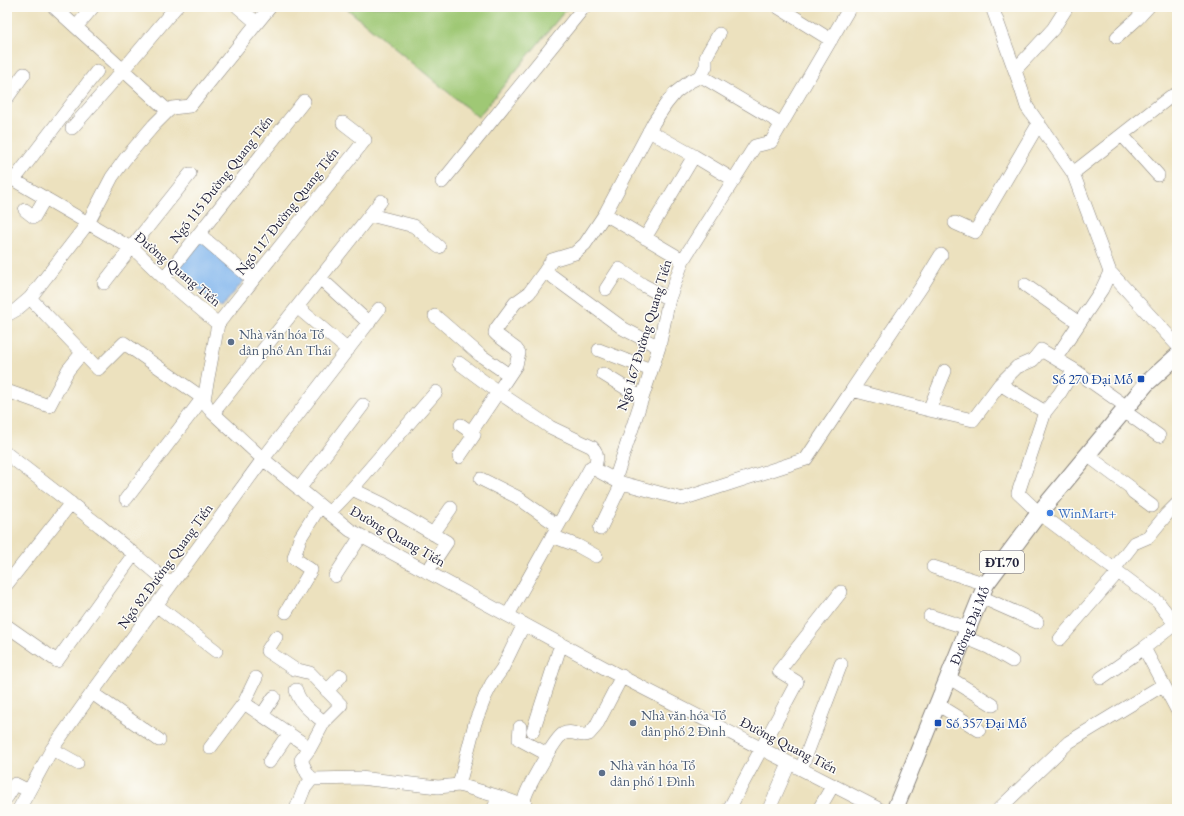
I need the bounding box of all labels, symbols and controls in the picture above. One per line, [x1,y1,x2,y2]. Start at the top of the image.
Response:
street label: Ngõ 115 Đường Quang Tiến [166,111,277,246]
street label: Ngõ 117 Đường Quang Tiến [232,143,343,278]
street label: Đường Quang Tiến [131,228,225,311]
street label: Ngõ 167 Đường Quang Tiến [612,257,676,413]
place label: Nhà văn hóa Tổ dân phố An Thái [239,325,332,359]
marker: Nhà văn hóa Tổ dân phố An Thái [226,337,236,347]
place label: Số 270 Đại Mỗ [1052,370,1133,388]
marker: Số 270 Đại Mỗ [1136,374,1146,384]
street label: Ngõ 82 Đường Quang Tiến [113,499,217,632]
street label: Đường Quang Tiến [347,501,450,571]
place label: WinMart+ [1058,504,1117,522]
marker: WinMart+ [1045,508,1055,518]
road number: ĐT.70 [980,551,1024,573]
street label: Đường Đại Mỗ [945,583,993,668]
place label: Nhà văn hóa Tổ dân phố 2 Đình [641,706,727,740]
street label: Đường Quang Tiến [737,713,841,778]
place label: Số 357 Đại Mỗ [946,714,1027,732]
marker: Nhà văn hóa Tổ dân phố 2 Đình [628,718,638,728]
marker: Số 357 Đại Mỗ [933,718,943,728]
place label: Nhà văn hóa Tổ dân phố 1 Đình [610,756,696,790]
marker: Nhà văn hóa Tổ dân phố 1 Đình [597,768,607,778]

